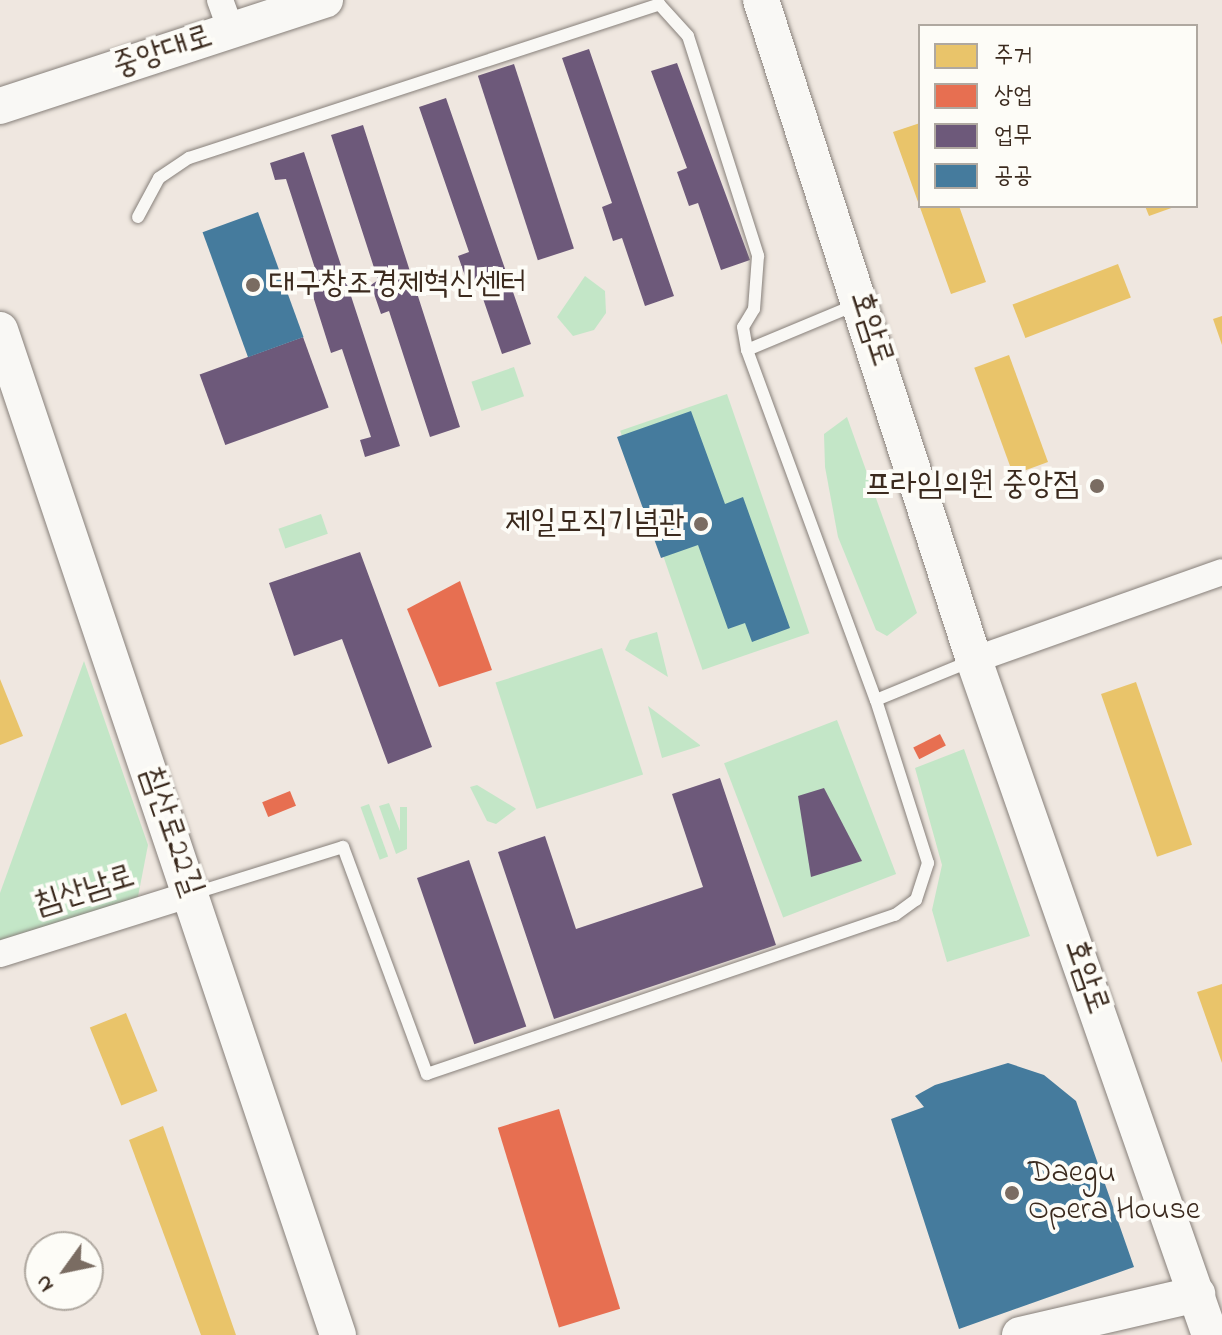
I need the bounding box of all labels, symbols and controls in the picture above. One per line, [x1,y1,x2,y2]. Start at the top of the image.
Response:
street label: 중앙대로 [108,19,218,87]
legend [918,24,1198,208]
text: 주거 [994,39,1033,74]
text: 상업 [994,79,1033,114]
text: 업무 [994,119,1033,154]
text: 공공 [994,159,1033,194]
place label: 대구창조경제혁신센터 [269,266,526,304]
marker: 대구창조경제혁신센터 [244,276,262,294]
street label: 호암로 [840,286,900,372]
place label: 프라임의원 중앙점 [865,467,1079,505]
marker: 프라임의원 중앙점 [1086,475,1108,497]
place label: 제일모직기념관 [505,505,685,543]
marker: 제일모직기념관 [692,515,710,533]
street label: 침산로22길 [130,762,210,902]
street label: 침산남로 [30,859,140,925]
street label: 호암로 [1054,934,1116,1020]
place label: Daegu Opera House [1028,1156,1200,1231]
marker: Daegu Opera House [1003,1184,1021,1202]
north arrow [24,1231,104,1311]
text: N [28,1268,63,1298]

